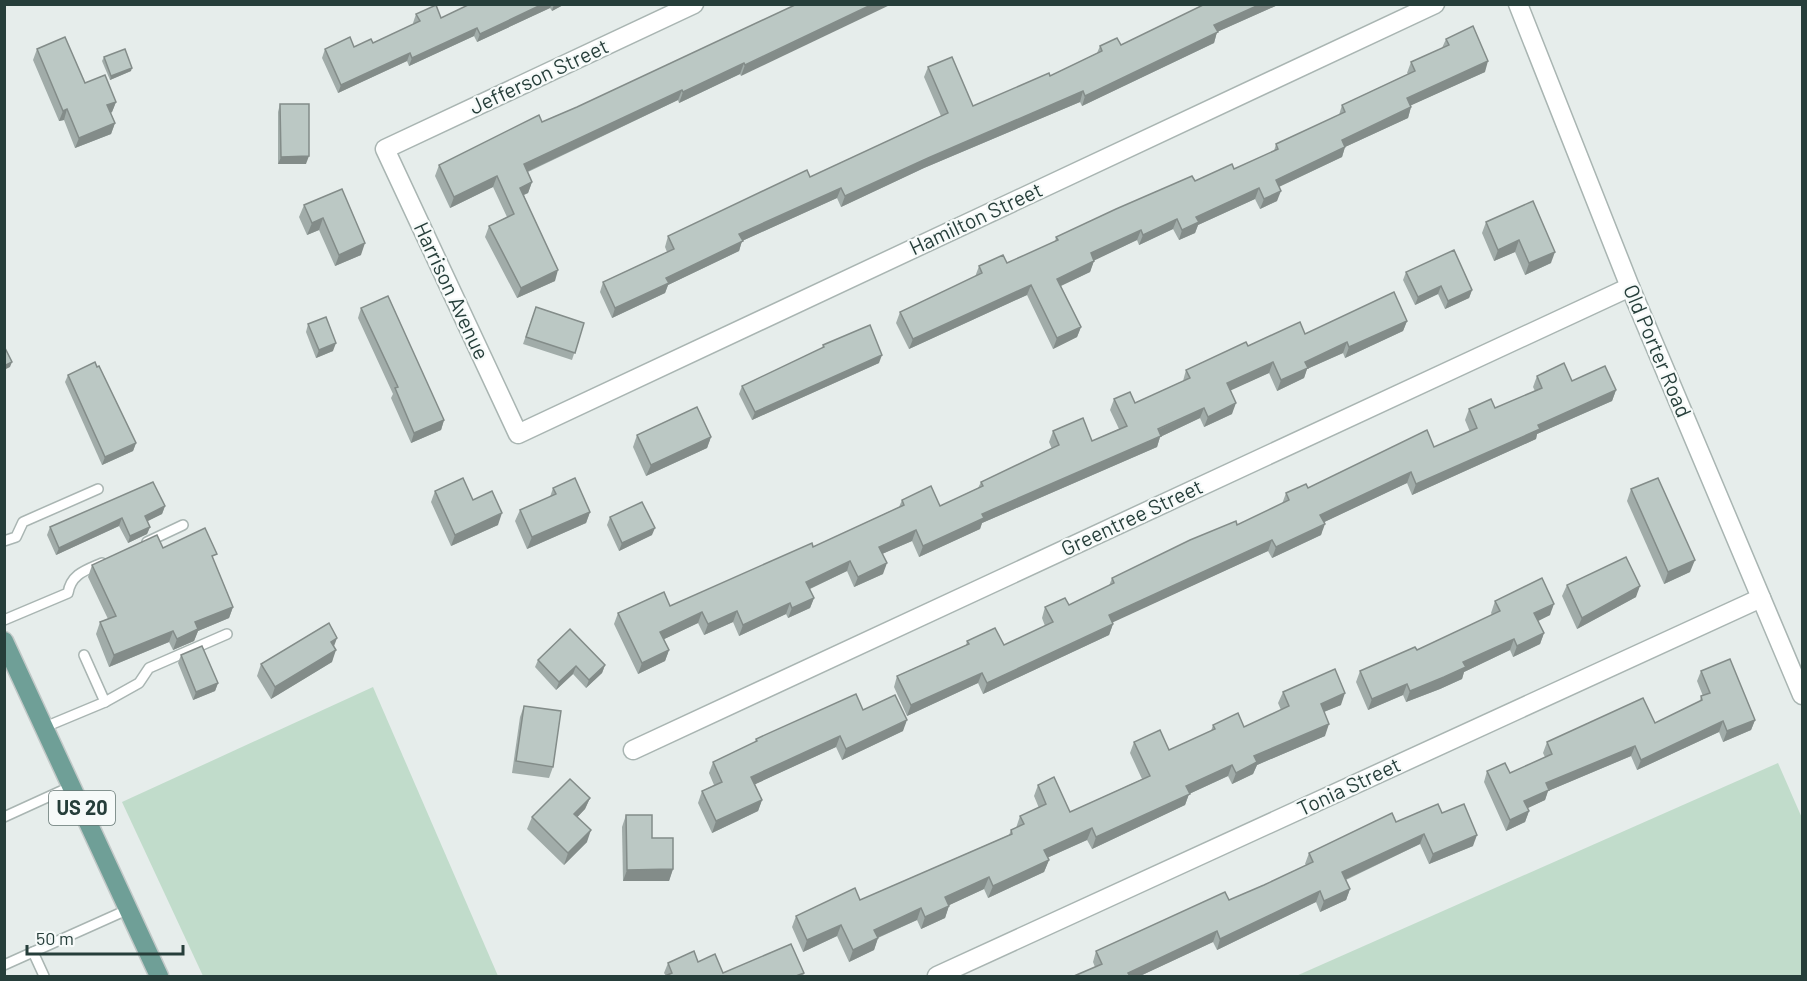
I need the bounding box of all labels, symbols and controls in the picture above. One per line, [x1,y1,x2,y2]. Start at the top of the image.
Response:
street label: Jefferson Street [465,33,612,119]
street label: Hamilton Street [905,176,1046,259]
street label: Harrison Avenue [410,218,495,363]
street label: Old Porter Road [1619,280,1698,421]
street label: Greentree Street [1057,473,1206,560]
street label: Tonia Street [1293,751,1404,820]
road number: US 20 [49,791,115,825]
scale bar [27,918,183,956]
text: 50 m [36,927,74,949]

